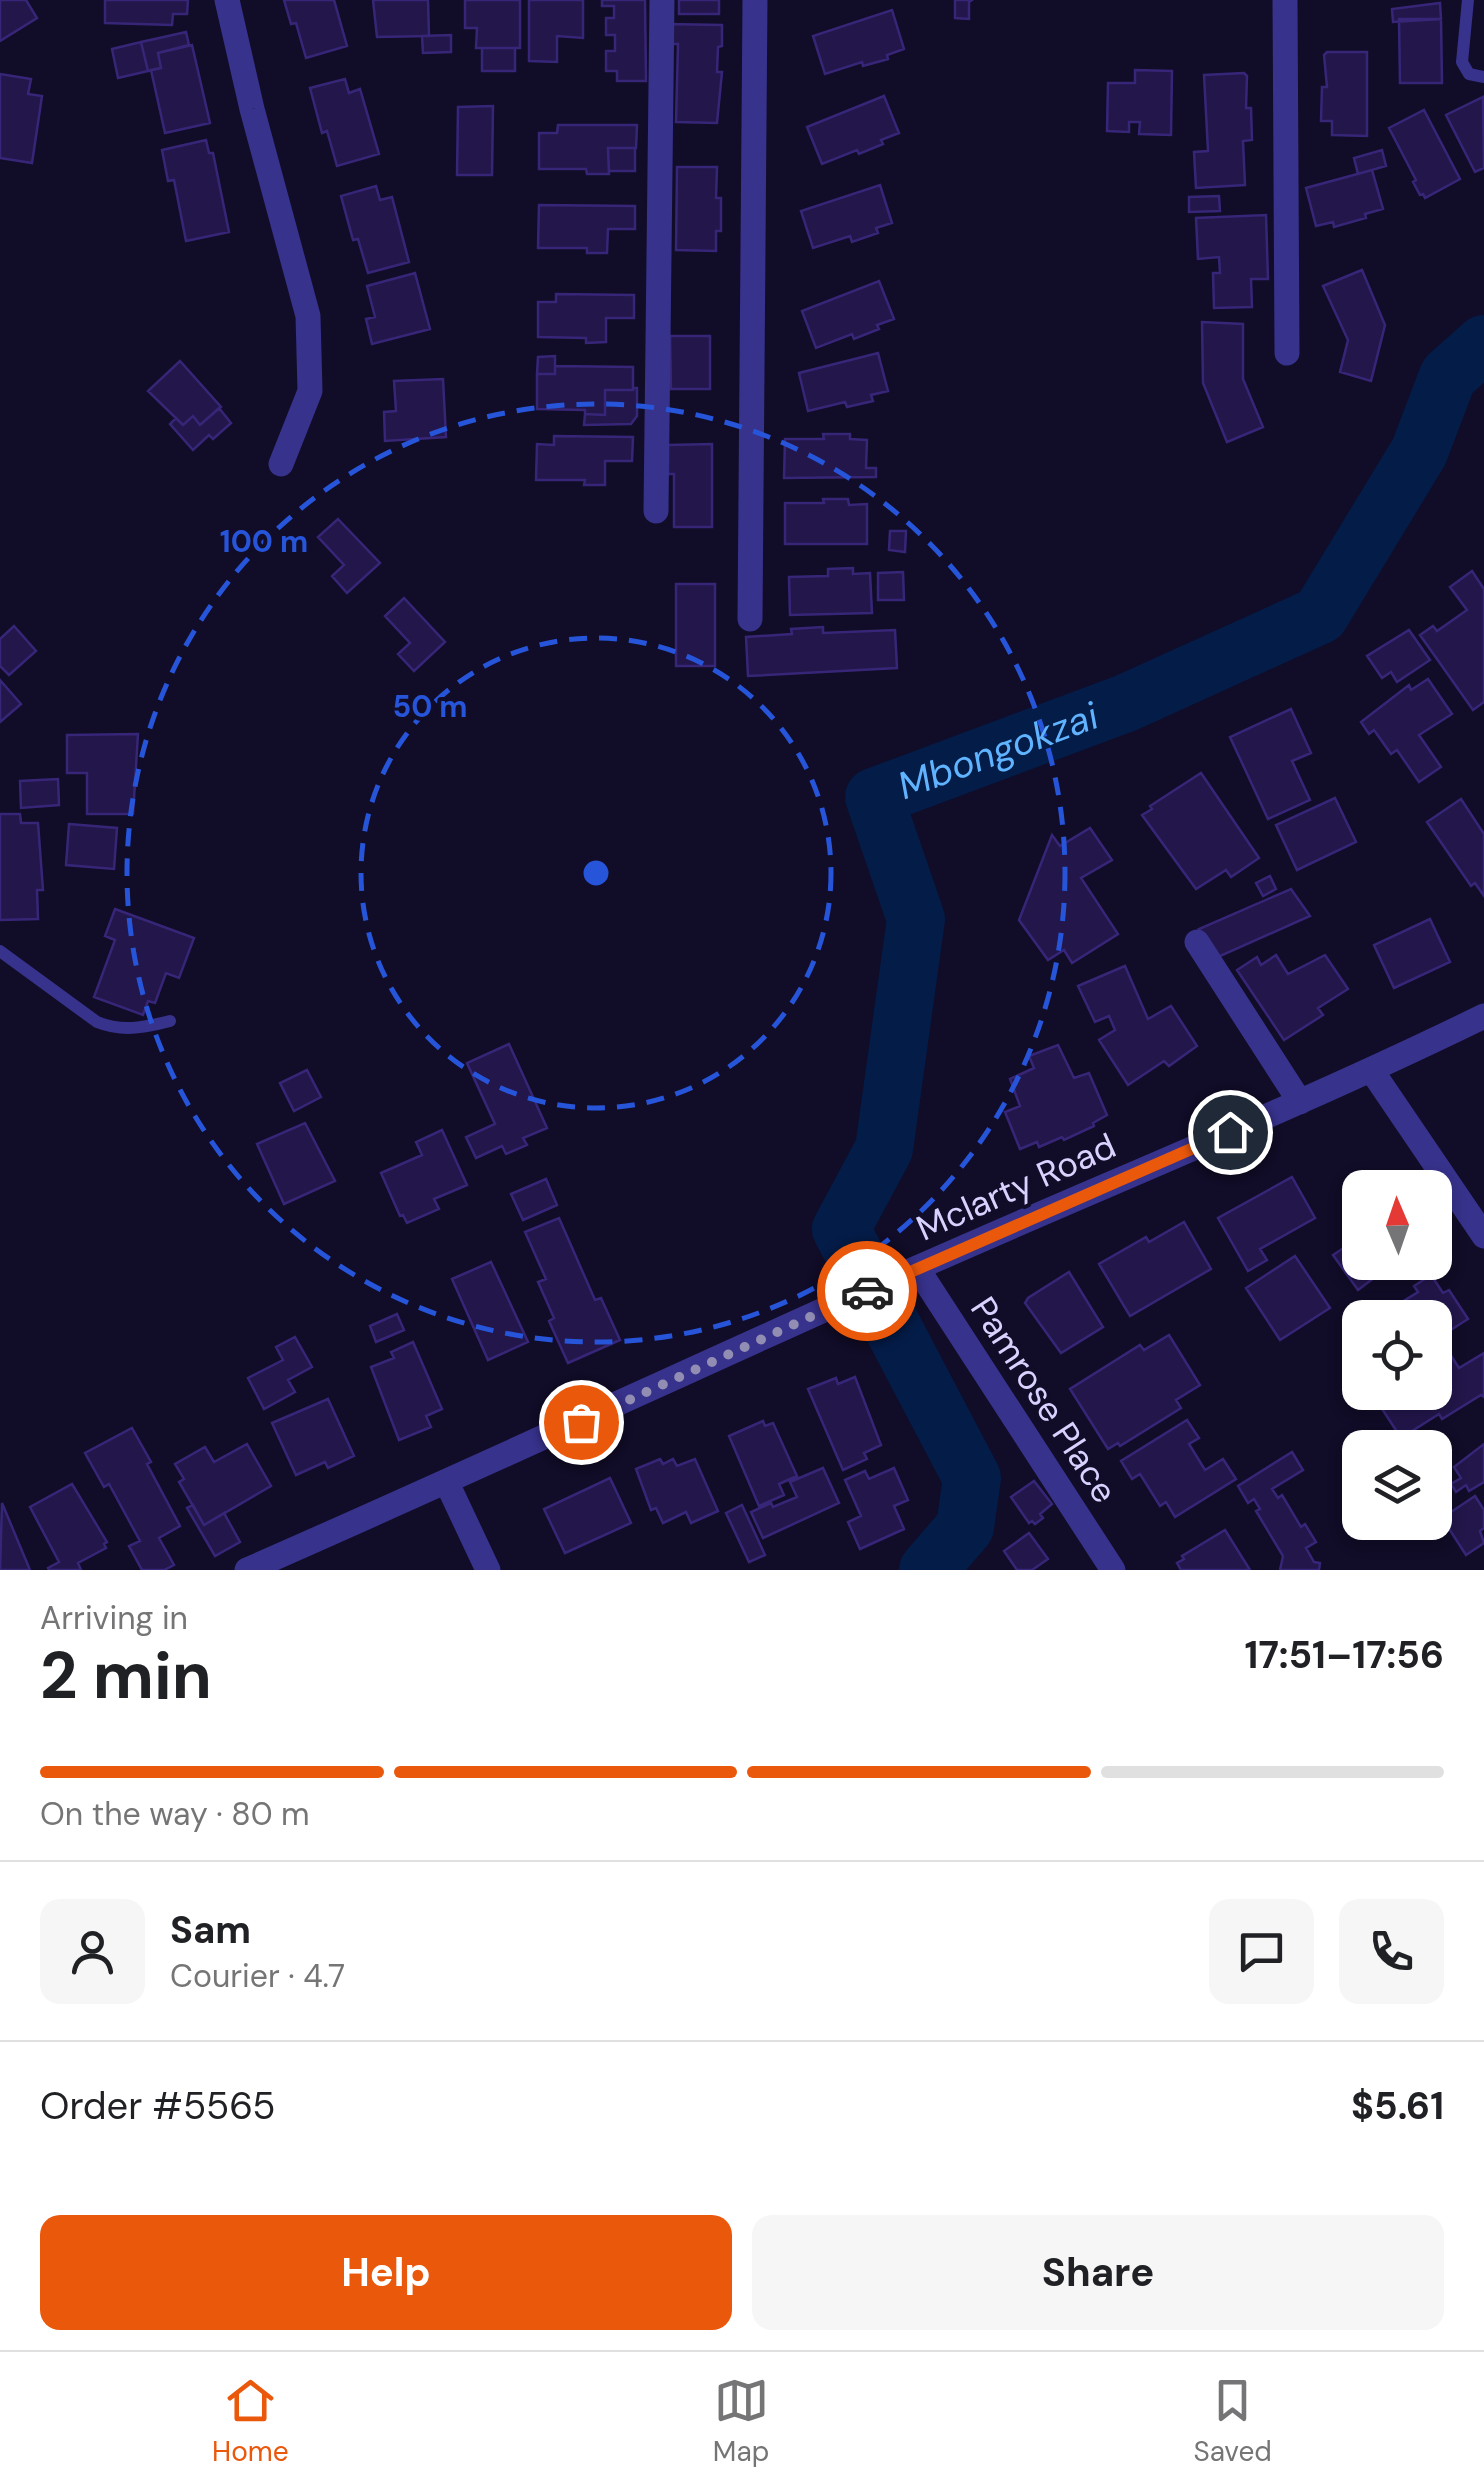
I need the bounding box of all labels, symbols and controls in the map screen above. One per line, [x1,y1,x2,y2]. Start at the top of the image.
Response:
text: 100 m [220,522,308,561]
text: 50 m [392,687,468,726]
water label: Mbongokzai [891,690,1106,811]
centre of rings [578,855,614,891]
pin [1188,1090,1273,1175]
icon: home [1203,1105,1258,1160]
street label: Mclarty Road [909,1123,1123,1251]
north arrow [1342,1170,1452,1280]
map controls [1342,1170,1452,1540]
courier [817,1241,917,1341]
icon: car [840,1264,895,1319]
street label: Pamrose Place [960,1288,1128,1512]
button: locate [1342,1300,1452,1410]
pin [539,1380,624,1465]
icon: bag [554,1395,609,1450]
button: layers [1342,1430,1452,1540]
text: Arriving in [40,1597,188,1639]
text: 17:51–17:56 [1245,1630,1444,1680]
text: 2 min [40,1634,212,1718]
text: On the way · 80 m [40,1793,310,1835]
button: person [40,1899,145,2004]
button: chat [1209,1899,1314,2004]
button: phone [1339,1899,1444,2004]
text: Sam [170,1905,251,1955]
text: Courier · 4.7 [170,1955,345,1997]
text: Order #5565 [40,2081,276,2131]
text: $5.61 [1351,2081,1444,2131]
button: Help [40,2215,732,2330]
button: Share [752,2215,1444,2330]
tab: Home [212,2373,289,2470]
tab: Map [713,2373,769,2470]
tab: Saved [1193,2373,1272,2470]

